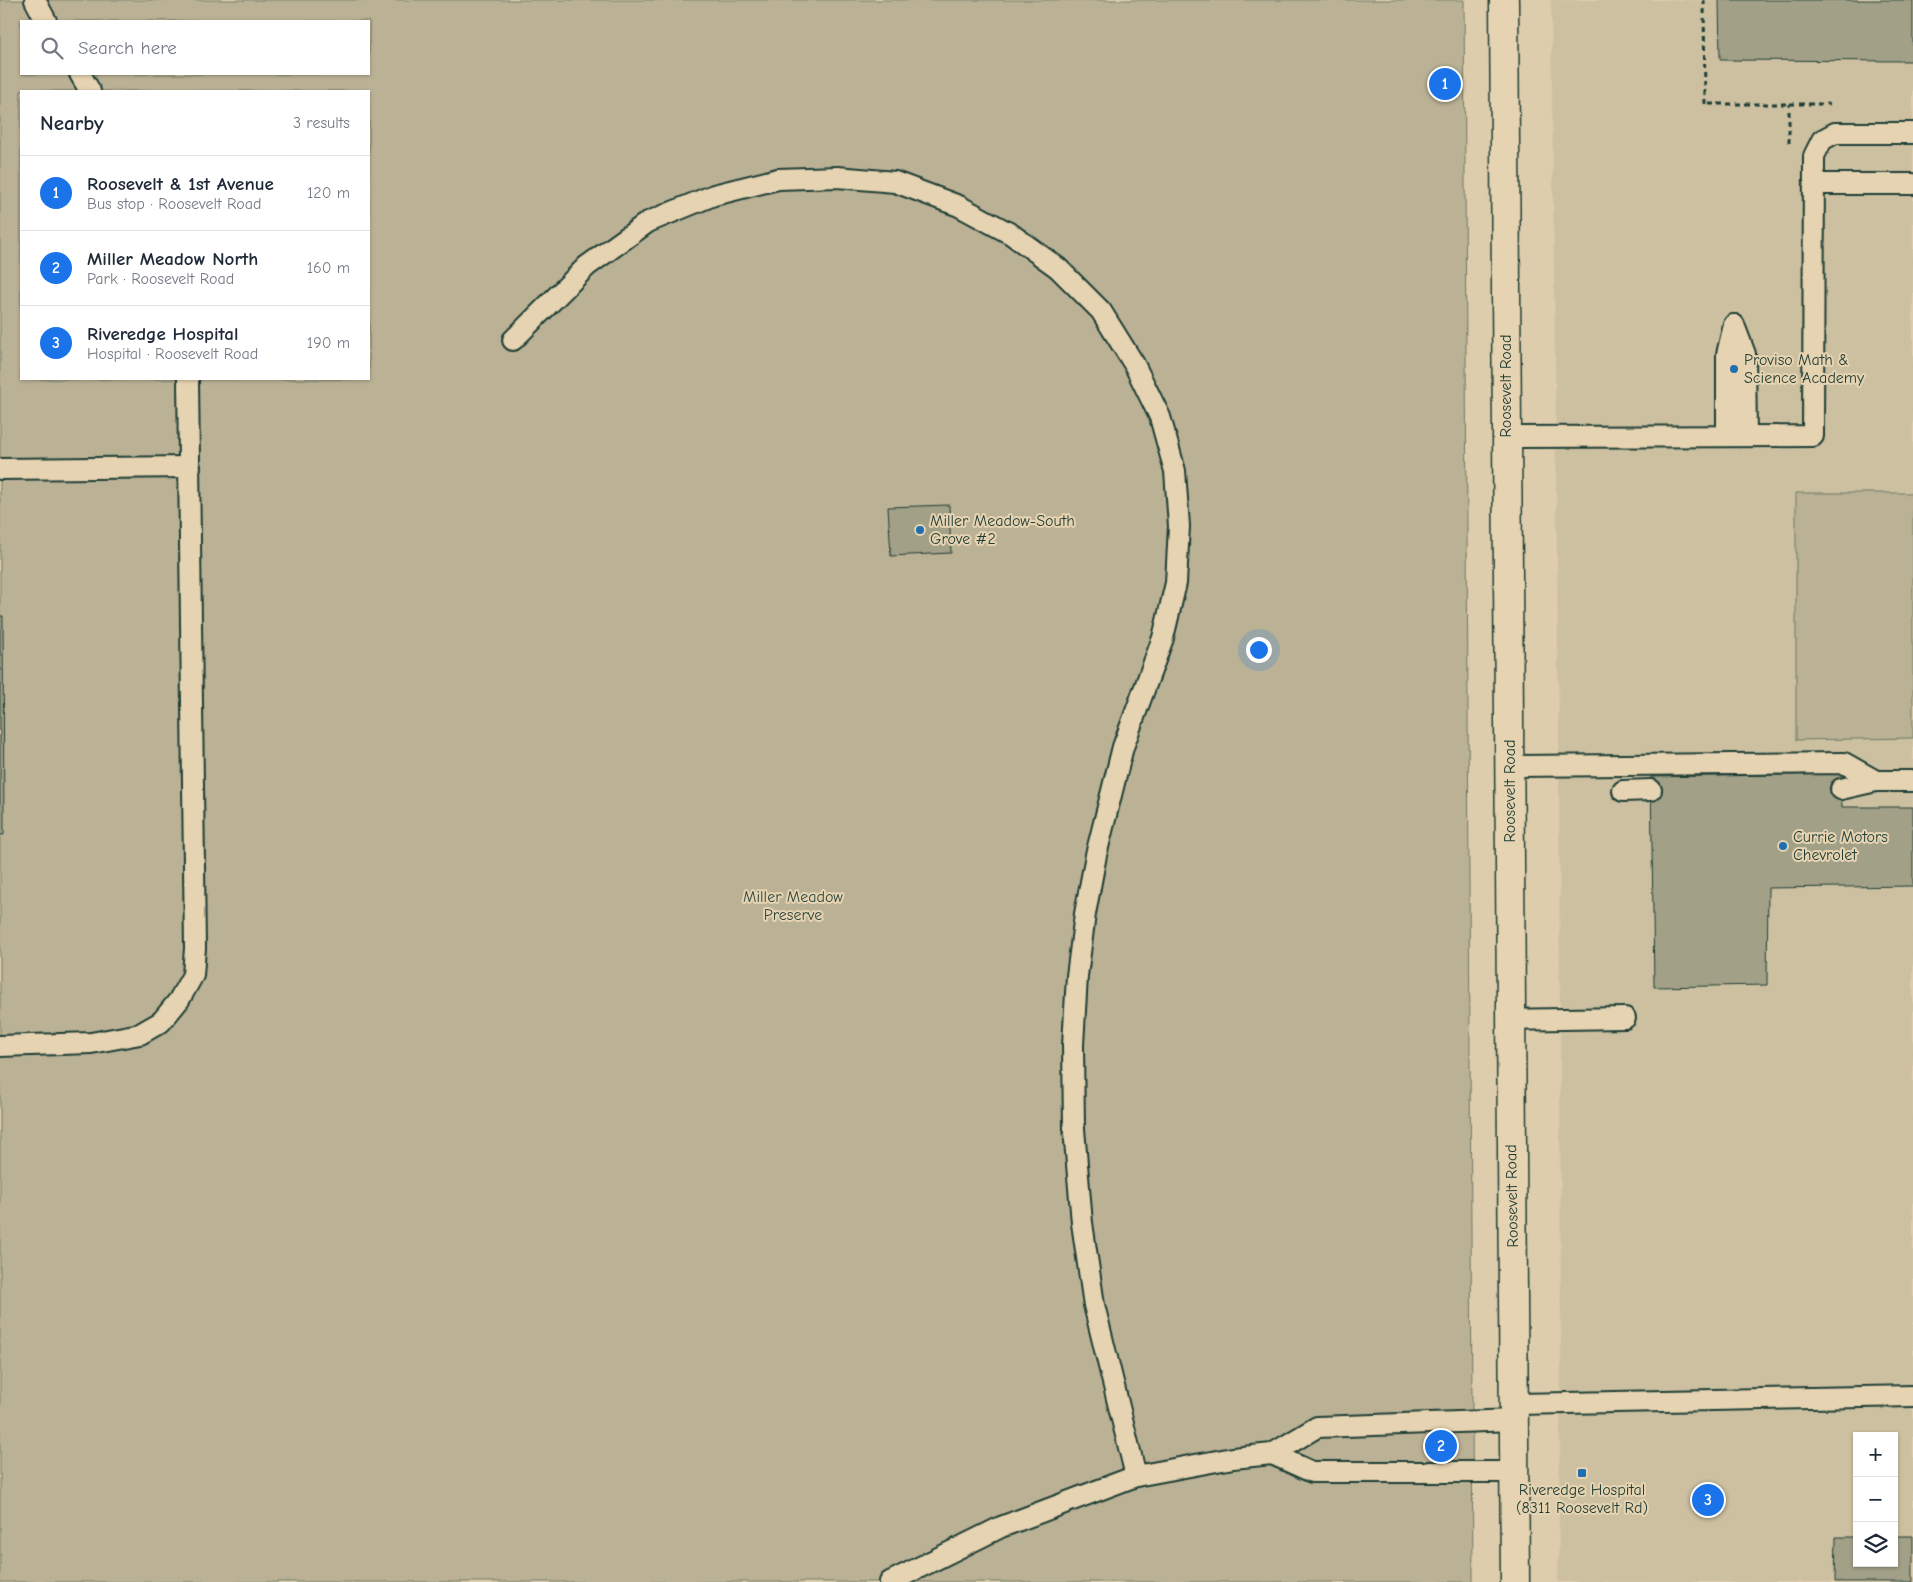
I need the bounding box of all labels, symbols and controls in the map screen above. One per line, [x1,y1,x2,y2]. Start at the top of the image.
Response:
search box [20,20,370,75]
icon: search [38,34,66,62]
text: Search here [78,37,177,59]
pin: 1 [1429,65,1461,103]
text: Nearby [40,111,104,135]
text: 3 results [293,114,350,132]
text: Roosevelt & 1st Avenue [87,173,274,195]
text: 1 [53,184,59,202]
text: 120 m [307,184,350,202]
text: Bus stop · Roosevelt Road [87,195,261,213]
text: Miller Meadow North [87,248,258,270]
text: 2 [52,259,60,277]
text: 160 m [307,259,350,277]
text: Park · Roosevelt Road [87,270,234,288]
text: Riveredge Hospital [87,323,239,345]
text: 3 [52,334,60,352]
text: 190 m [307,334,350,352]
street label: Roosevelt Road [1497,334,1515,438]
text: Hospital · Roosevelt Road [87,345,258,363]
place label: Proviso Math & Science Academy [1744,351,1865,387]
marker: Proviso Math & Science Academy [1728,363,1740,375]
place label: Miller Meadow-South Grove #2 [930,512,1075,548]
marker: Miller Meadow-South Grove #2 [914,524,926,536]
your location [1246,637,1272,663]
street label: Roosevelt Road [1501,739,1519,843]
place label: Currie Motors Chevrolet [1793,828,1888,864]
marker: Currie Motors Chevrolet [1777,840,1789,852]
park label: Miller Meadow Preserve [743,888,843,924]
street label: Roosevelt Road [1502,1144,1522,1248]
pin: 2 [1425,1427,1457,1465]
map controls [1853,1432,1898,1567]
button: + [1853,1432,1898,1477]
marker: Riveredge Hospital (8311 Roosevelt Rd) [1576,1467,1588,1479]
button: − [1853,1477,1898,1522]
place label: Riveredge Hospital (8311 Roosevelt Rd) [1516,1481,1648,1517]
pin: 3 [1692,1481,1724,1519]
button: layers [1853,1522,1898,1567]

